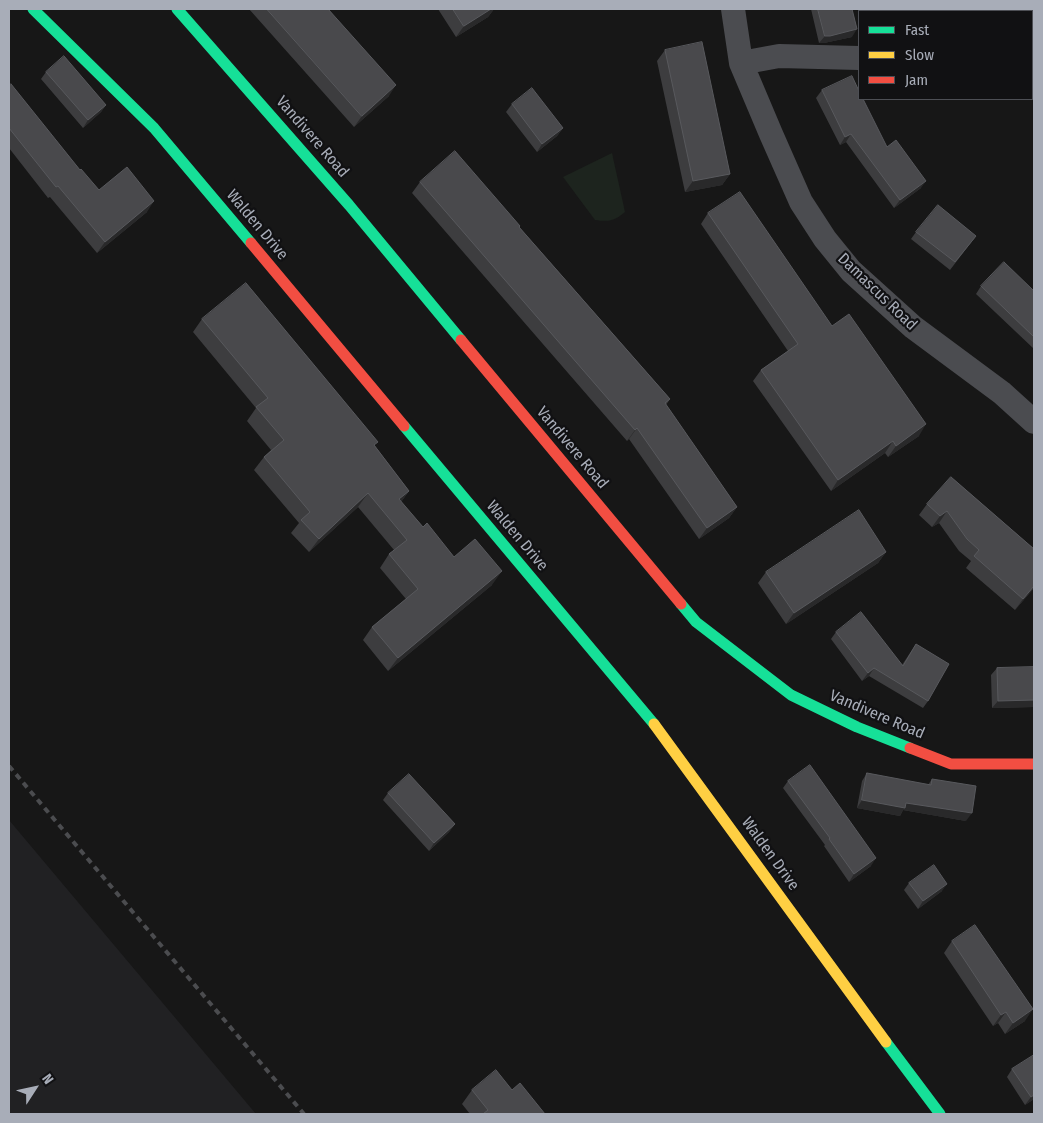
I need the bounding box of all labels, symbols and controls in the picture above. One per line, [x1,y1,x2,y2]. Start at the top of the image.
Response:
legend [858,10,1033,100]
text: Fast [905,21,929,39]
text: Slow [905,46,934,64]
text: Jam [905,71,928,89]
street label: Vandivere Road [272,92,352,182]
street label: Walden Drive [222,186,292,264]
street label: Damascus Road [833,249,921,335]
street label: Vandivere Road [532,403,612,493]
street label: Walden Drive [482,497,552,575]
street label: Vandivere Road [827,686,927,744]
street label: Walden Drive [737,814,803,894]
north arrow [10,1063,60,1113]
text: N [38,1071,57,1087]

